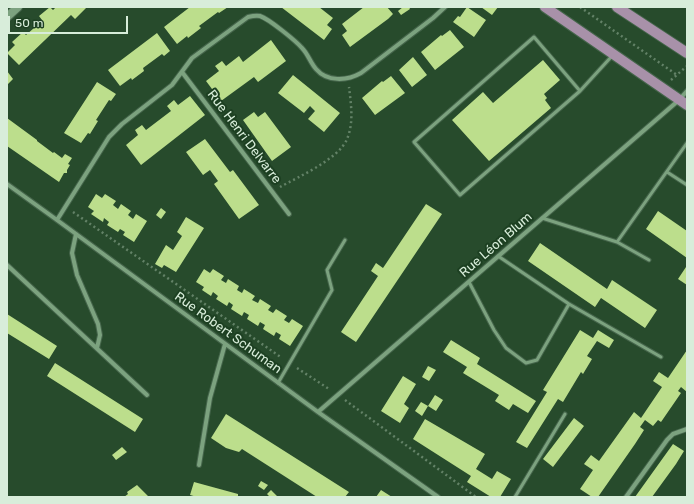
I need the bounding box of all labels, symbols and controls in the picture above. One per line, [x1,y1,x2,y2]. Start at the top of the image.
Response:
scale bar [10,8,130,34]
text: 50 m [15,16,43,30]
street label: Rue Henri Delvarre [204,87,284,187]
street label: Rue Léon Blum [457,209,535,281]
street label: Rue Robert Schuman [171,289,285,377]

